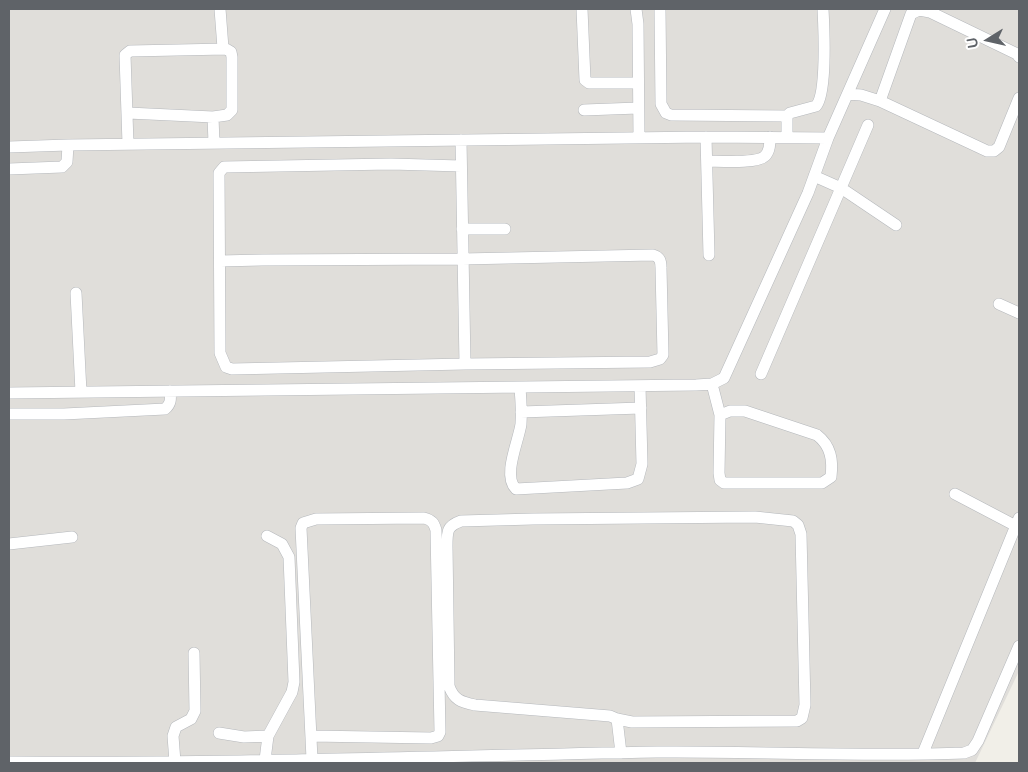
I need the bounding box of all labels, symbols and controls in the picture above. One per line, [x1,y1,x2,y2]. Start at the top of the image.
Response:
north arrow [963,15,1013,65]
text: U [963,36,982,49]

